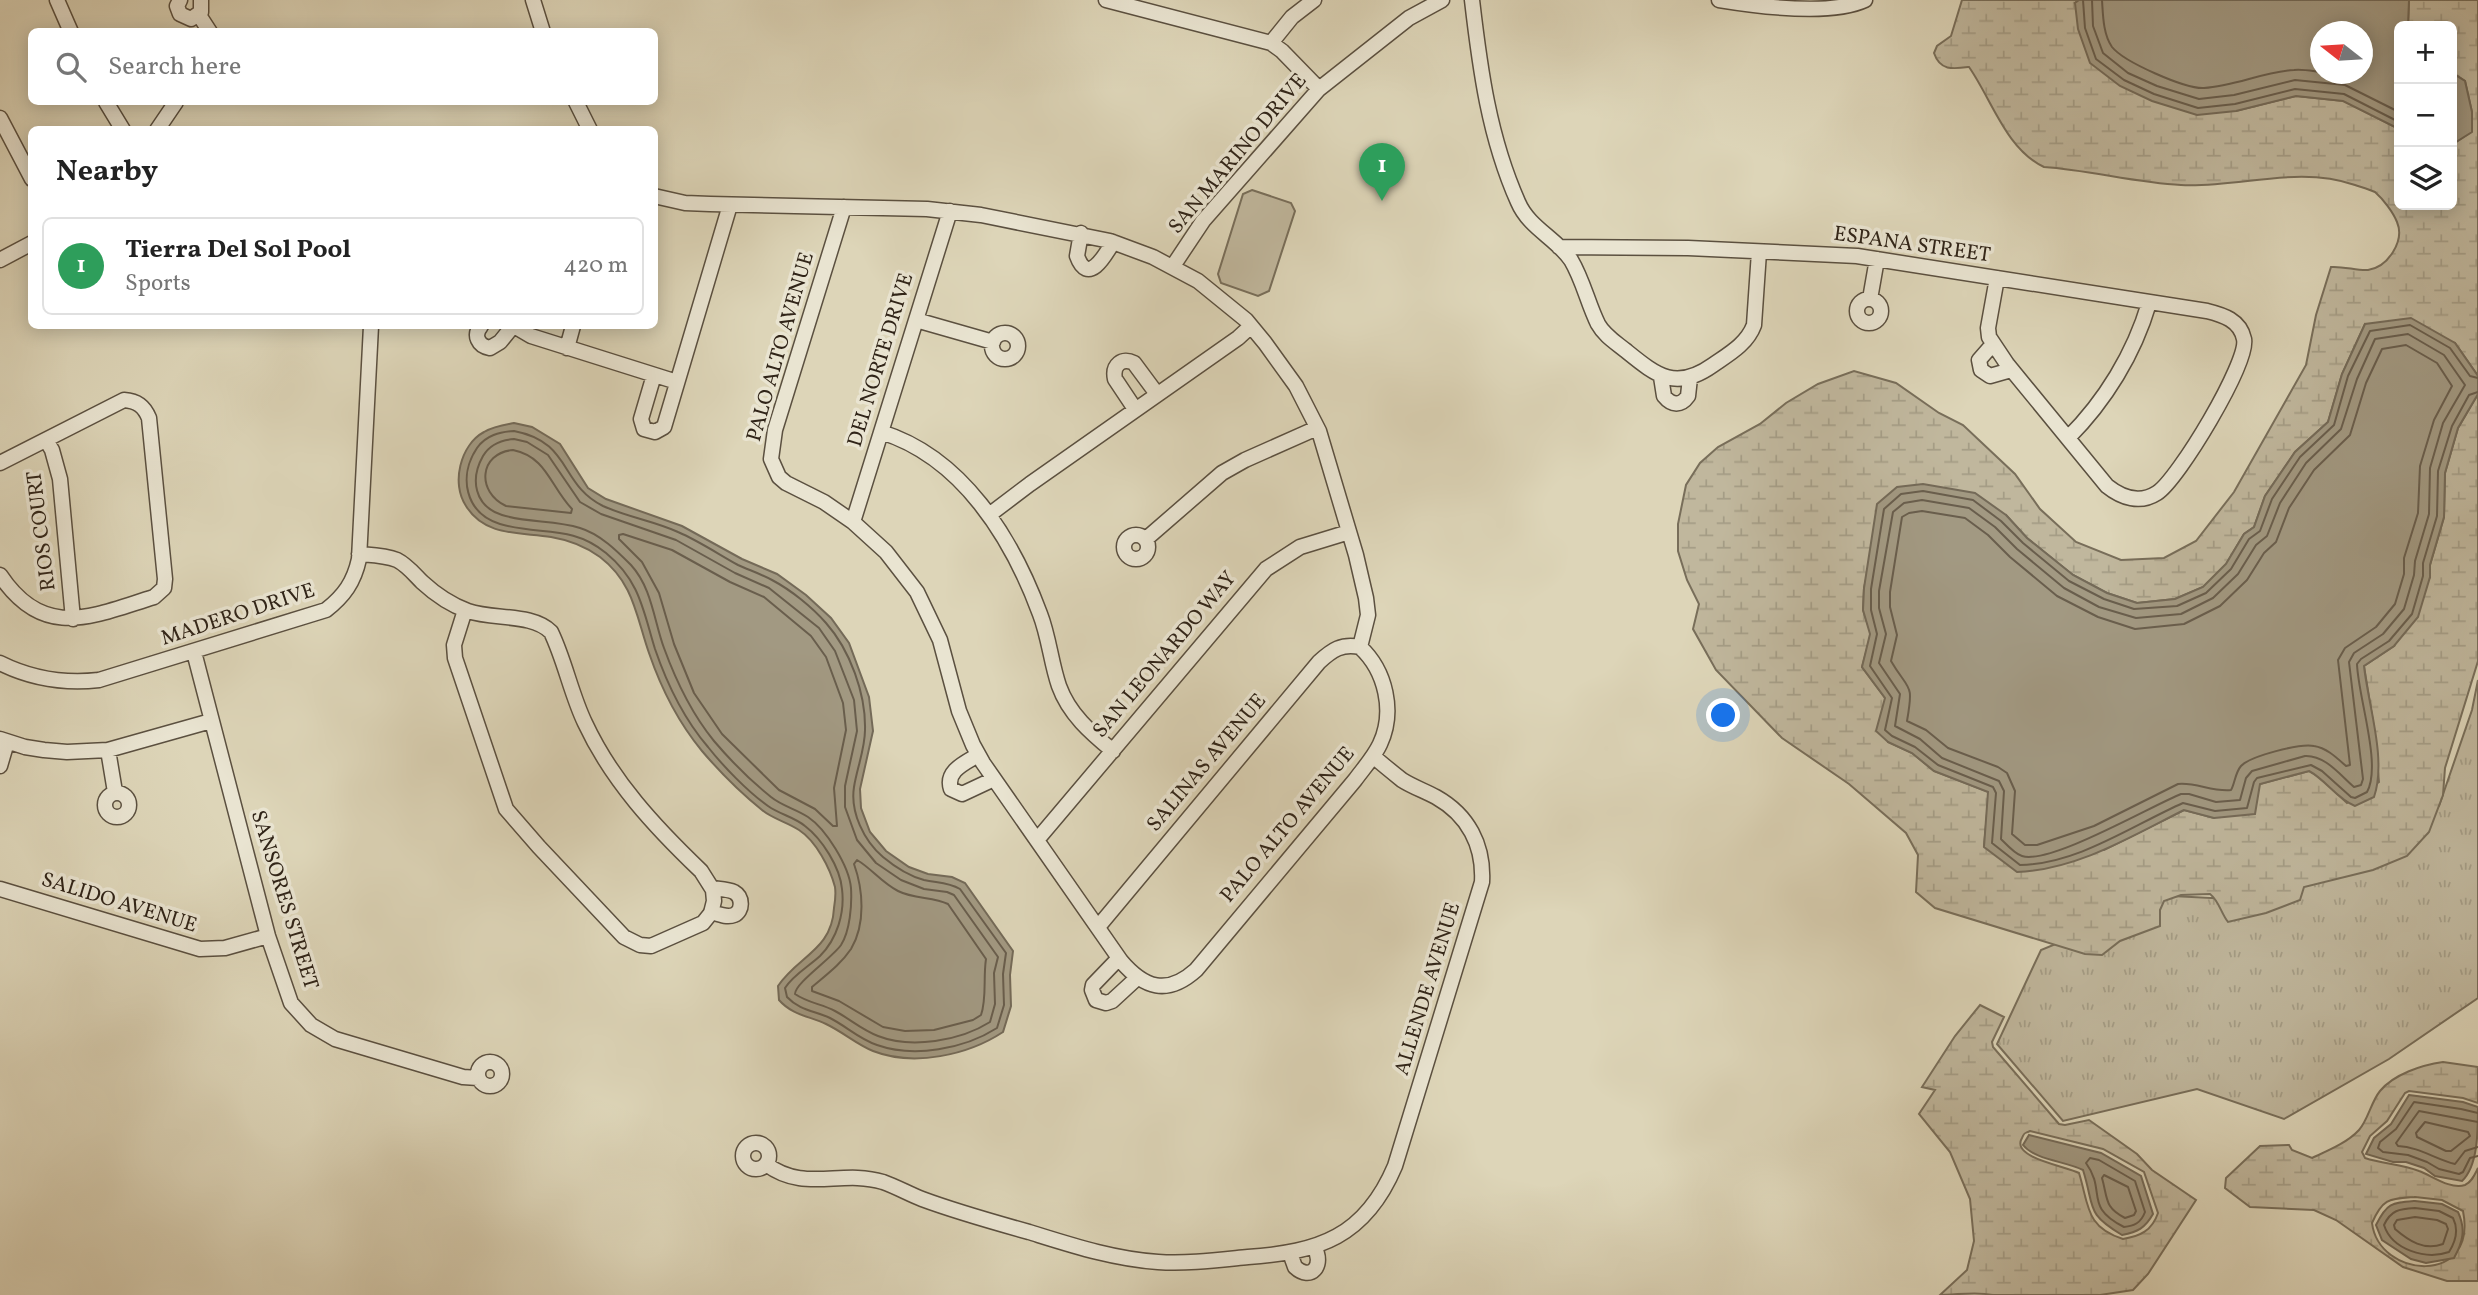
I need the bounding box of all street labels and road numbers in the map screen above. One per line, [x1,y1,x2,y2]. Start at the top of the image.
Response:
street label: SAN MARINO DRIVE [1162,67,1314,241]
street label: ESPANA STREET [1832,220,1992,270]
street label: PALO ALTO AVENUE [740,249,822,445]
street label: DEL NORTE DRIVE [841,269,921,451]
street label: RIOS COURT [20,469,64,593]
street label: SAN LEONARDO WAY [1086,565,1244,745]
street label: MADERO DRIVE [157,576,319,654]
street label: SALINAS AVENUE [1140,688,1274,838]
street label: PALO ALTO AVENUE [1214,741,1362,909]
street label: SANSORES STREET [243,807,325,993]
street label: SALIDO AVENUE [38,866,200,940]
street label: ALLENDE AVENUE [1388,899,1468,1079]

